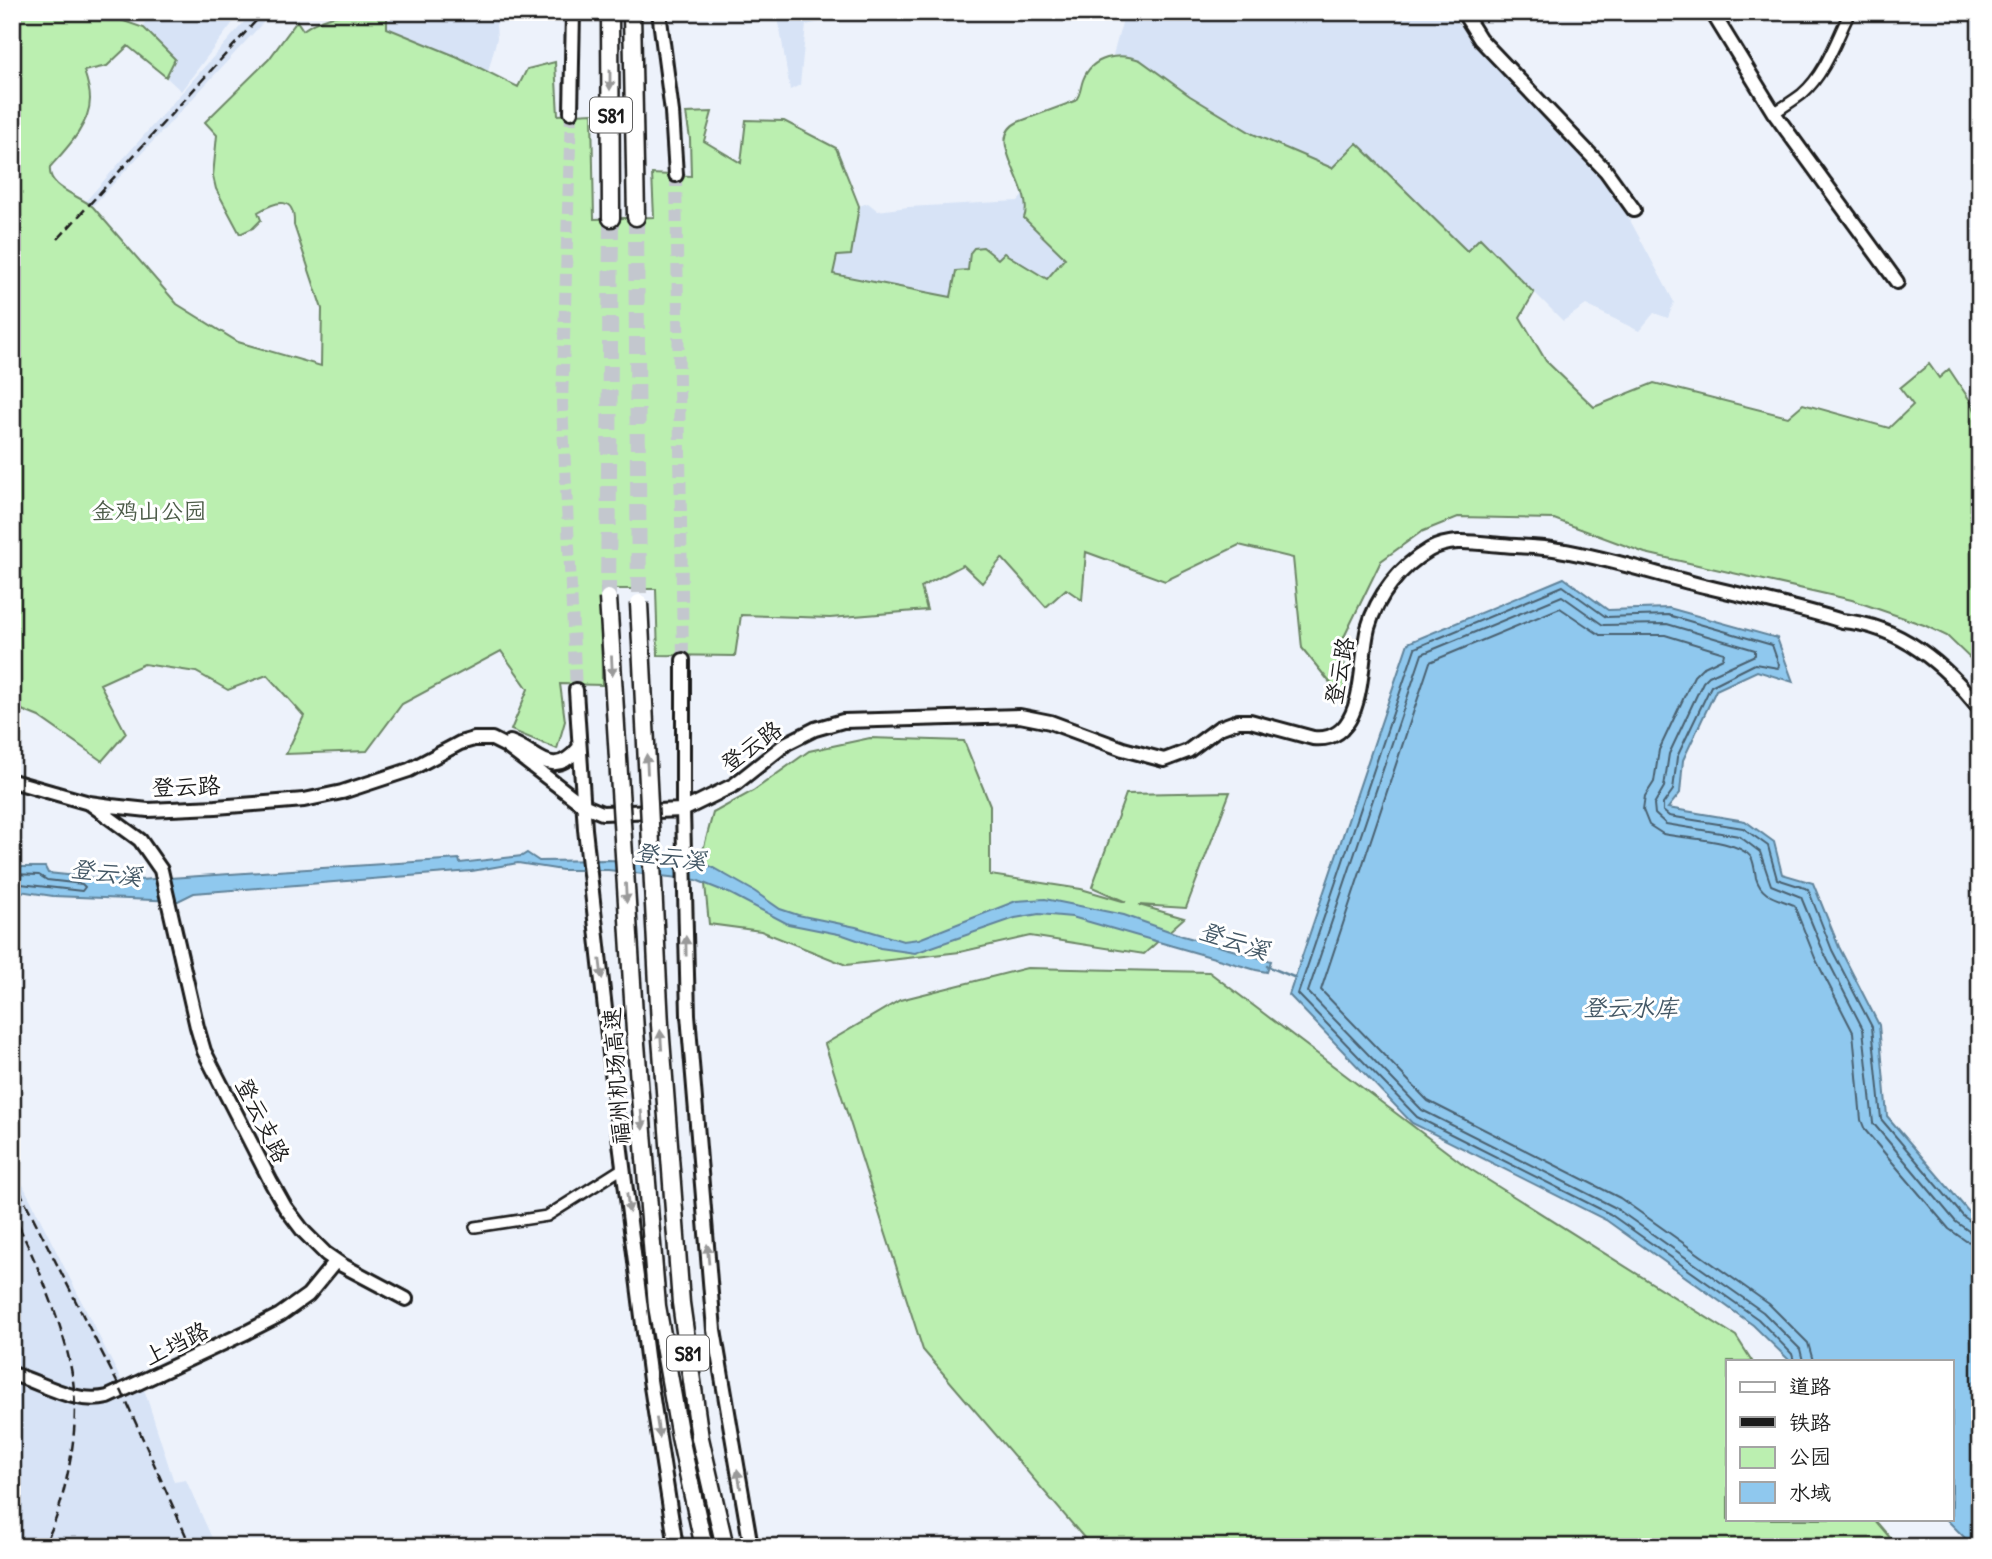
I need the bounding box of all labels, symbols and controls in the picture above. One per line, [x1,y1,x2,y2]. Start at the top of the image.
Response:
one-way arrow [604,70,616,92]
road number: S81 [590,97,632,132]
park label: 金鸡山公园 [92,495,207,526]
street label: 登云路 [1317,634,1361,708]
one-way arrow [607,655,618,677]
street label: 登云路 [714,713,788,779]
one-way arrow [642,753,653,775]
street label: 登云路 [151,769,221,803]
water label: 登云溪 [632,835,710,877]
water label: 登云溪 [68,852,146,893]
one-way arrow [621,882,632,904]
water label: 登云溪 [1195,914,1275,967]
one-way arrow [680,935,692,957]
one-way arrow [595,959,606,981]
water label: 登云水库 [1582,991,1680,1023]
street label: 福州机场高速 [596,1006,636,1146]
one-way arrow [655,1029,666,1051]
street label: 登云支路 [228,1072,298,1168]
one-way arrow [637,1109,648,1131]
one-way arrow [622,1192,633,1214]
one-way arrow [702,1243,713,1265]
street label: 上垱路 [138,1314,214,1372]
road number: S81 [667,1336,709,1370]
legend [1726,1360,1954,1520]
text: 道路 [1789,1372,1831,1401]
text: 铁路 [1789,1408,1831,1437]
one-way arrow [653,1417,664,1439]
text: 公园 [1789,1442,1831,1471]
one-way arrow [734,1468,745,1490]
text: 水域 [1789,1478,1831,1507]

